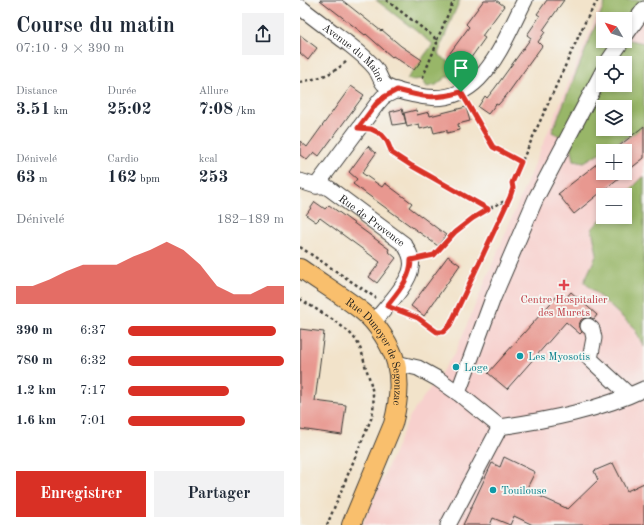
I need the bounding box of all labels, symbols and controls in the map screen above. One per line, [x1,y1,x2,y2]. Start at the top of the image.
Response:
north arrow [596,12,632,48]
map controls [596,12,632,224]
button: share [242,13,284,55]
text: Course du matin [16,15,175,37]
street label: Avenue du Maine [320,22,385,84]
text: 07:10 · 9 × 390 m [16,42,124,55]
pin [444,51,478,92]
button: locate [596,56,632,92]
icon: arrive [450,57,472,79]
text: Distance [16,86,57,97]
text: Durée [107,86,136,97]
text: Allure [199,86,228,97]
button: layers [596,100,632,136]
text: 3.51 [16,101,50,118]
text: 25:02 [107,101,152,118]
text: 7:08 [199,101,233,118]
text: km [50,106,68,117]
text: /km [233,106,255,117]
button: + [596,144,632,180]
text: Dénivelé [16,154,57,165]
text: Cardio [107,154,139,165]
text: kcal [199,154,218,165]
text: 63 [16,169,36,186]
text: 162 [107,169,137,186]
text: 253 [199,169,228,186]
text: m [36,174,48,185]
text: bpm [137,174,160,185]
button: − [596,188,632,224]
street label: Rue de Provence [336,193,406,249]
text: Dénivelé [16,213,64,226]
text: 182–189 m [217,213,284,226]
marker: Centre Hospitalier des Murets [558,279,570,291]
place label: Centre Hospitalier des Murets [520,295,608,319]
street label: Rue Dunoyer de Segonzac [343,297,403,406]
text: 390 m [16,324,53,337]
text: 6:37 [80,324,106,337]
marker: Les Myosotis [515,351,525,361]
place label: Les Myosotis [528,352,590,363]
text: 780 m [16,354,53,367]
text: 6:32 [80,354,106,367]
marker: Loge [451,362,461,372]
place label: Loge [464,363,488,374]
text: 1.2 km [16,384,56,397]
text: 7:17 [80,384,106,397]
text: 1.6 km [16,414,56,427]
text: 7:01 [80,414,106,427]
button: Enregistrer [16,471,146,517]
button: Partager [154,471,284,517]
marker: Touilouse [488,485,498,495]
place label: Touilouse [501,486,547,497]

